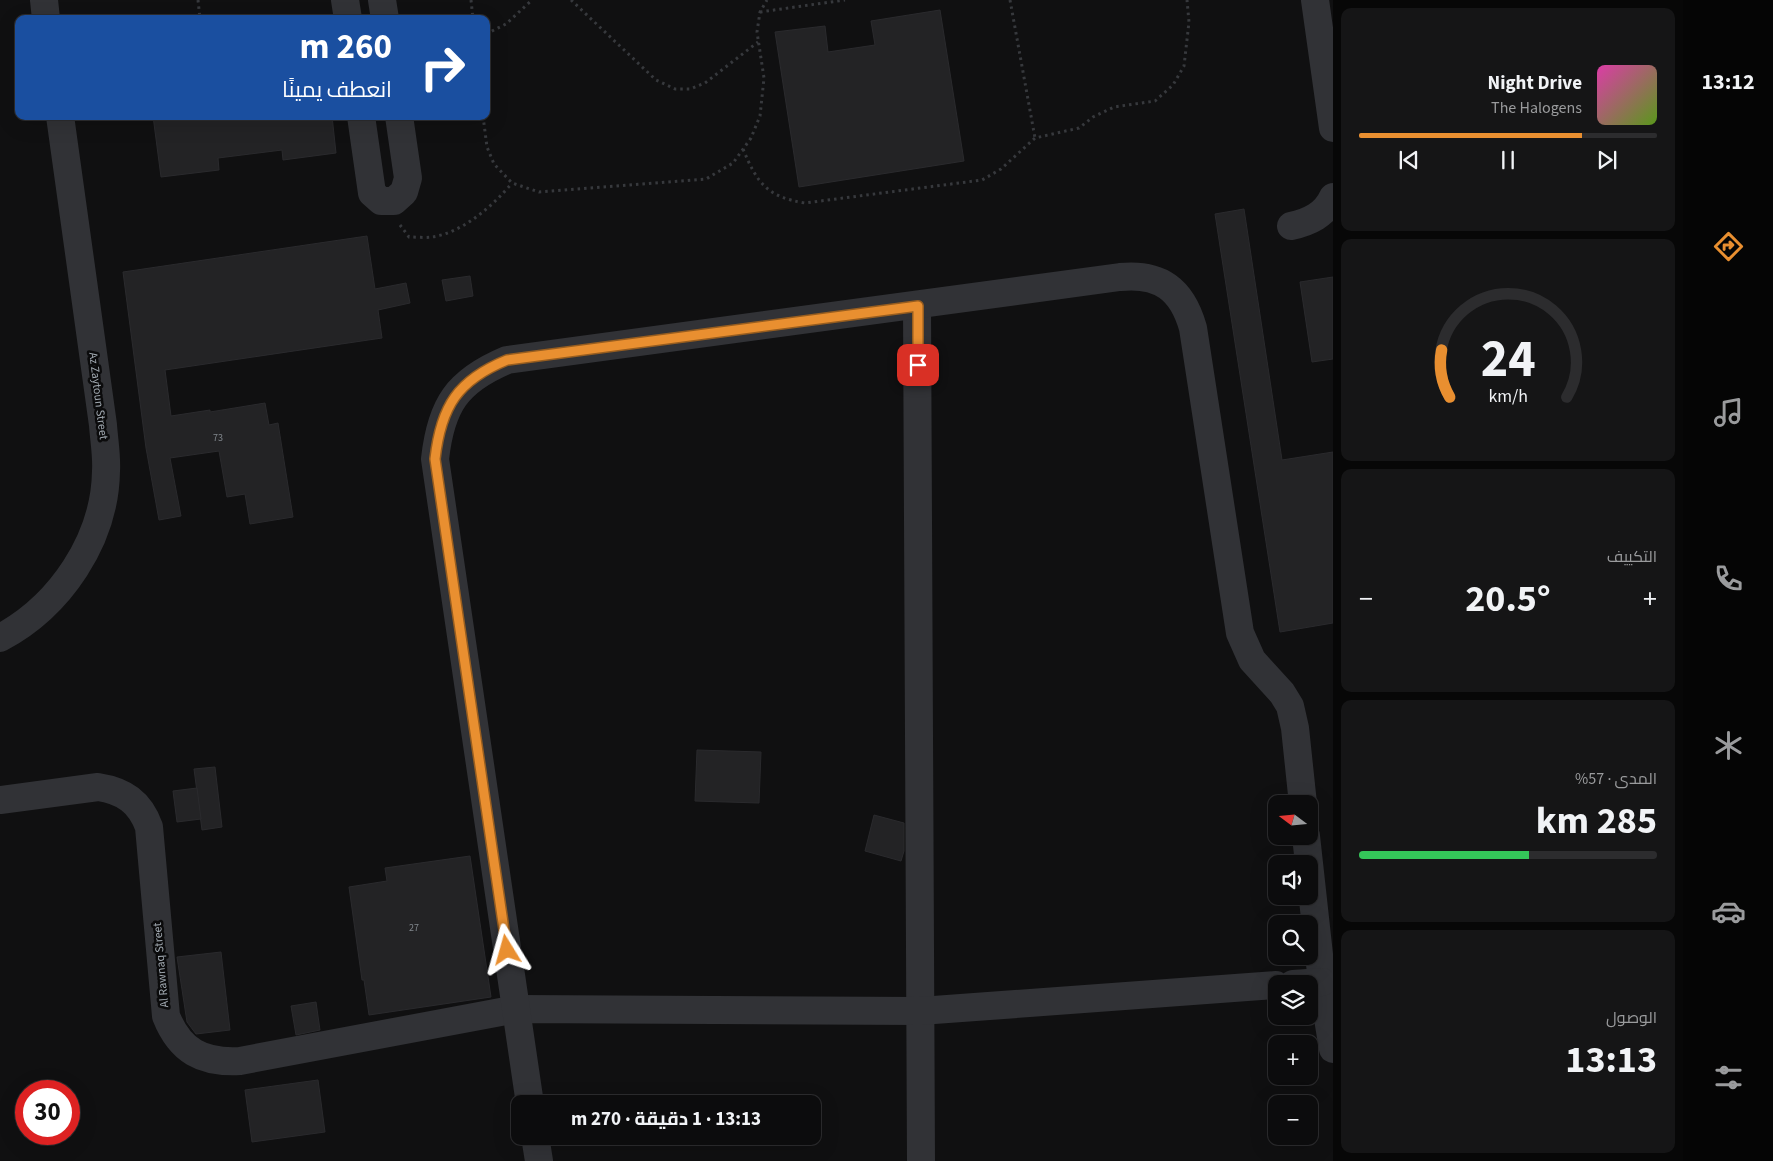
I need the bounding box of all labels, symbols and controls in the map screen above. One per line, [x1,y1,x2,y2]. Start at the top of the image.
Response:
text: 260 m [300,22,392,72]
icon: right [410,35,475,100]
text: 13:12 [1701,66,1755,98]
text: Night Drive [1488,70,1582,97]
text: انعطف يمينًا [282,74,392,106]
text: The Halogens [1491,97,1582,119]
icon: previous [1395,146,1423,174]
icon: pause [1494,146,1522,174]
icon: next [1593,146,1621,174]
icon: directions [1711,229,1746,264]
text: 24 [1481,323,1535,397]
pin [897,344,939,386]
street label: Az Zaytoun Street [84,351,112,441]
icon: arrive [904,351,932,379]
text: km/h [1488,384,1528,409]
icon: music [1711,395,1746,430]
house number: 73 [213,431,223,445]
text: التكييف [1607,546,1657,568]
icon: phone [1711,561,1746,596]
text: 20.5° [1465,572,1551,626]
text: − [1359,579,1373,619]
text: + [1643,579,1657,619]
icon: climate [1711,728,1746,763]
text: المدى · 57% [1575,768,1657,790]
text: 285 km [1536,794,1657,848]
north arrow [1268,795,1318,845]
map controls [1268,795,1318,1145]
button: sound [1268,855,1318,905]
icon: car [1711,894,1746,929]
button: search [1268,915,1318,965]
house number: 27 [409,921,419,935]
street label: Al Rawnaq Street [149,922,173,1008]
position arrow [480,923,532,975]
button: layers [1268,975,1318,1025]
text: الوصول [1606,1007,1657,1029]
text: 13:13 [1565,1033,1657,1087]
button: + [1268,1035,1318,1085]
icon: filters [1711,1060,1746,1095]
speed limit sign: 30 [15,1080,80,1145]
button: − [1268,1095,1318,1145]
text: 13:13 · 1 دقيقة · 270 m [571,1106,761,1133]

